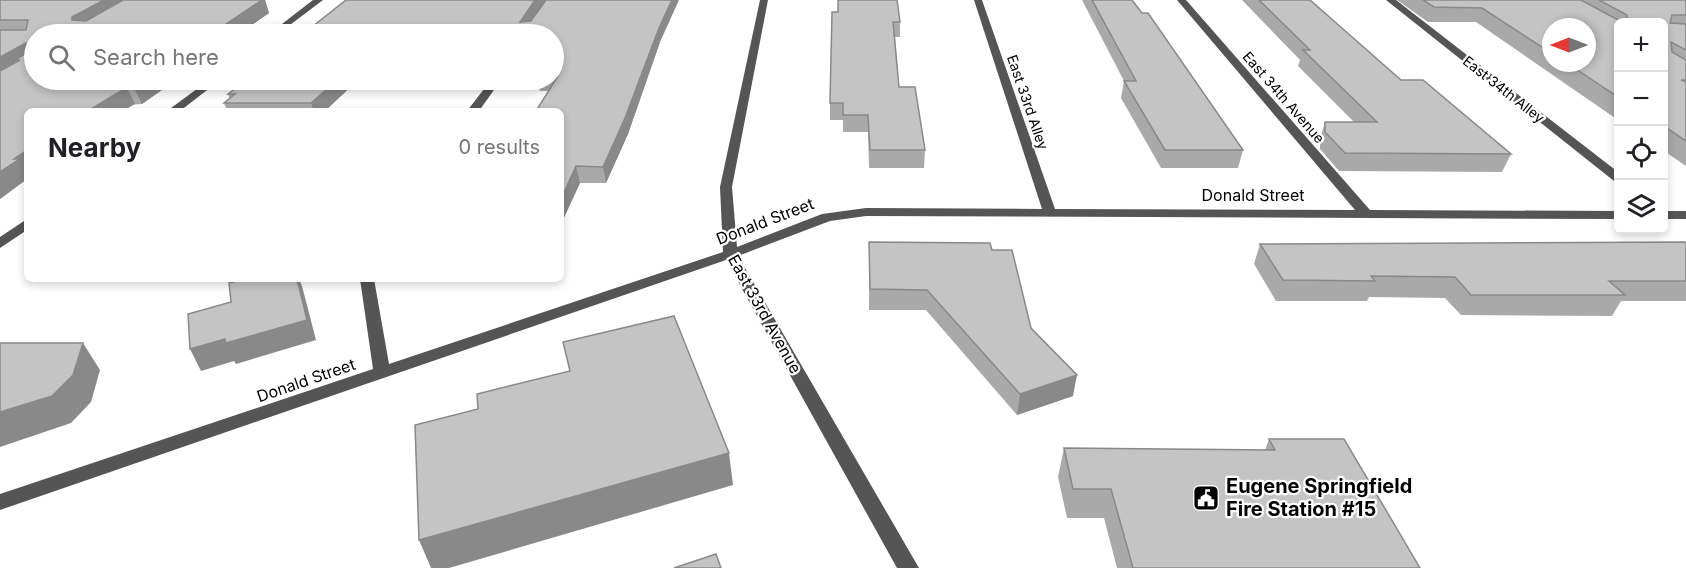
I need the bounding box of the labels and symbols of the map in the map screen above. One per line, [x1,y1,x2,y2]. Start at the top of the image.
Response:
north arrow [1542,18,1596,72]
street label: East 34th Avenue [1240,48,1328,146]
street label: East 33rd Alley [1004,52,1052,152]
street label: East 34th Alley [1460,52,1548,126]
street label: Donald Street [1202,185,1304,205]
street label: Donald Street [713,193,817,249]
street label: East 33rd Avenue [724,251,806,377]
street label: Donald Street [254,354,358,406]
place label: Eugene Springfield Fire Station #15 [1226,474,1412,521]
public building icon: Eugene Springfield Fire Station #15 [1191,483,1221,513]

